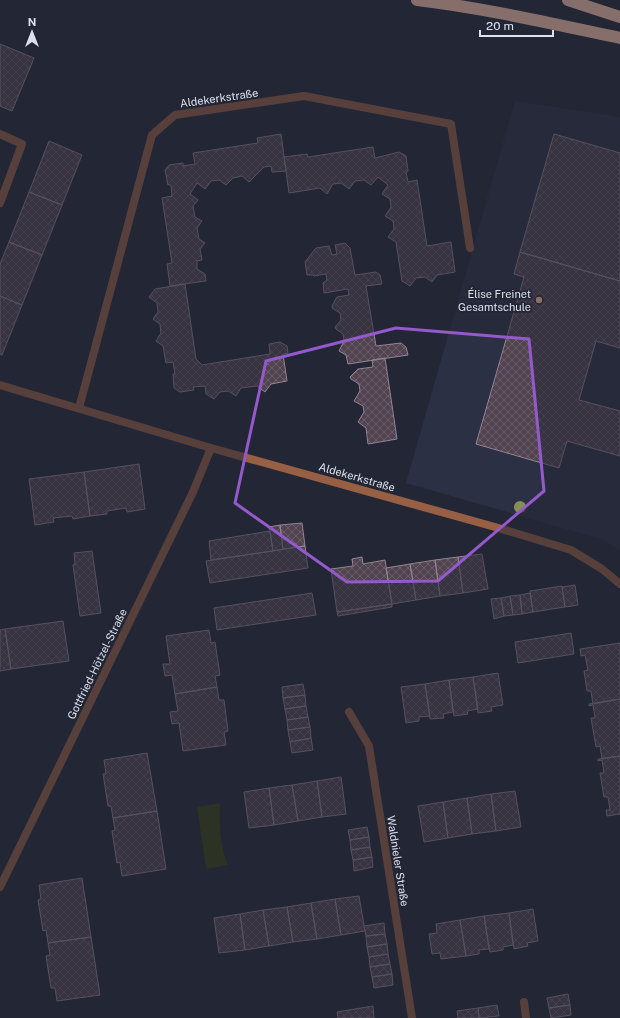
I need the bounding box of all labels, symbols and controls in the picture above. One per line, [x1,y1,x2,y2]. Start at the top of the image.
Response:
north arrow [12,12,52,52]
scale bar [480,12,553,38]
text: N [28,16,36,28]
text: 20 m [486,19,514,33]
street label: Aldekerkstraße [179,87,259,109]
place label: Élise Freinet Gesamtschule [458,287,531,313]
marker: Élise Freinet Gesamtschule [534,295,544,305]
street label: Aldekerkstraße [317,460,397,494]
street label: Gottfried-Hötzel-Straße [65,607,129,721]
street label: Waldnieler Straße [385,815,411,907]

